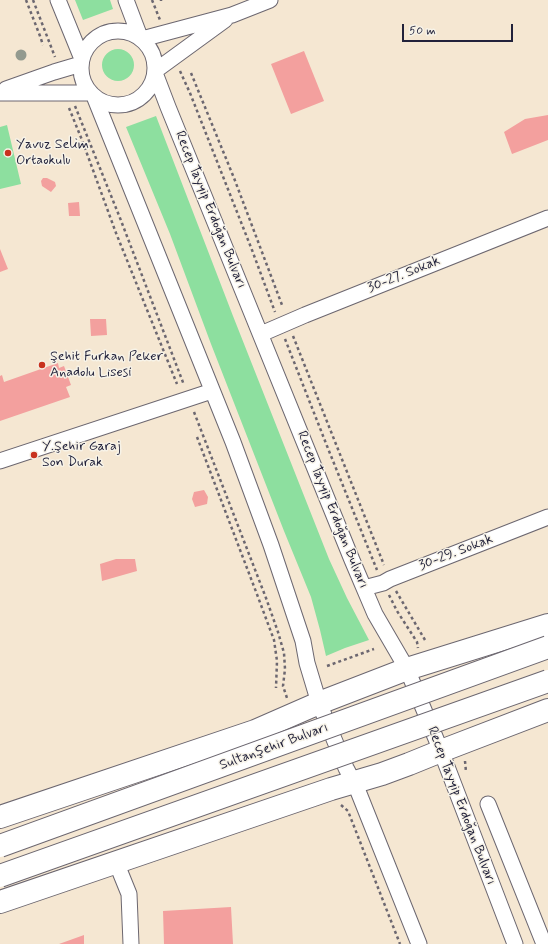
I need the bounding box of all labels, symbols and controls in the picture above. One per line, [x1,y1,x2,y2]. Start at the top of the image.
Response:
scale bar [404,16,515,42]
text: 50 m [409,23,436,39]
street label: Recep Tayyip Erdoğan Bulvarı [171,129,249,291]
place label: Yavuz Selim Ortaokulu [16,137,89,170]
marker: Yavuz Selim Ortaokulu [3,148,13,158]
street label: 30-27. Sokak [365,253,443,297]
place label: Şehit Furkan Peker Anadolu Lisesi [50,349,163,382]
marker: Şehit Furkan Peker Anadolu Lisesi [37,360,47,370]
street label: Recep Tayyip Erdoğan Bulvarı [293,429,371,591]
place label: Y.Şehir Garaj Son Durak [42,439,121,472]
marker: Y.Şehir Garaj Son Durak [29,450,39,460]
street label: 30-29. Sokak [417,531,495,575]
street label: Sultanşehir Bulvarı [217,720,331,774]
street label: Recep Tayyip Erdoğan Bulvarı [423,724,499,888]

